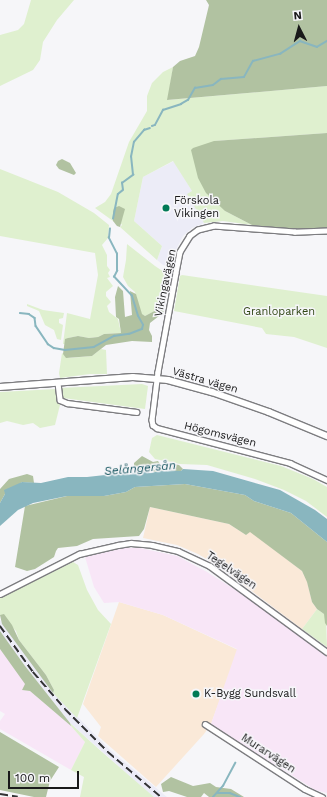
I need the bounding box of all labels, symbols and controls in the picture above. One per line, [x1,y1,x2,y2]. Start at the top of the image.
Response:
north arrow [279,8,319,48]
text: N [293,9,302,22]
place label: Förskola Vikingen [174,195,219,221]
marker: Förskola Vikingen [161,203,171,213]
street label: Vikingavägen [152,248,180,318]
park label: Granloparken [243,305,315,319]
street label: Västra vägen [170,365,240,397]
street label: Högomsvägen [183,420,257,450]
water label: Selångersån [104,459,176,479]
street label: Tegelvägen [203,549,259,593]
place label: K-Bygg Sundsvall [204,687,296,701]
marker: K-Bygg Sundsvall [191,689,201,699]
street label: Murarvägen [238,732,298,776]
scale bar [10,763,81,789]
text: 100 m [15,771,50,785]

